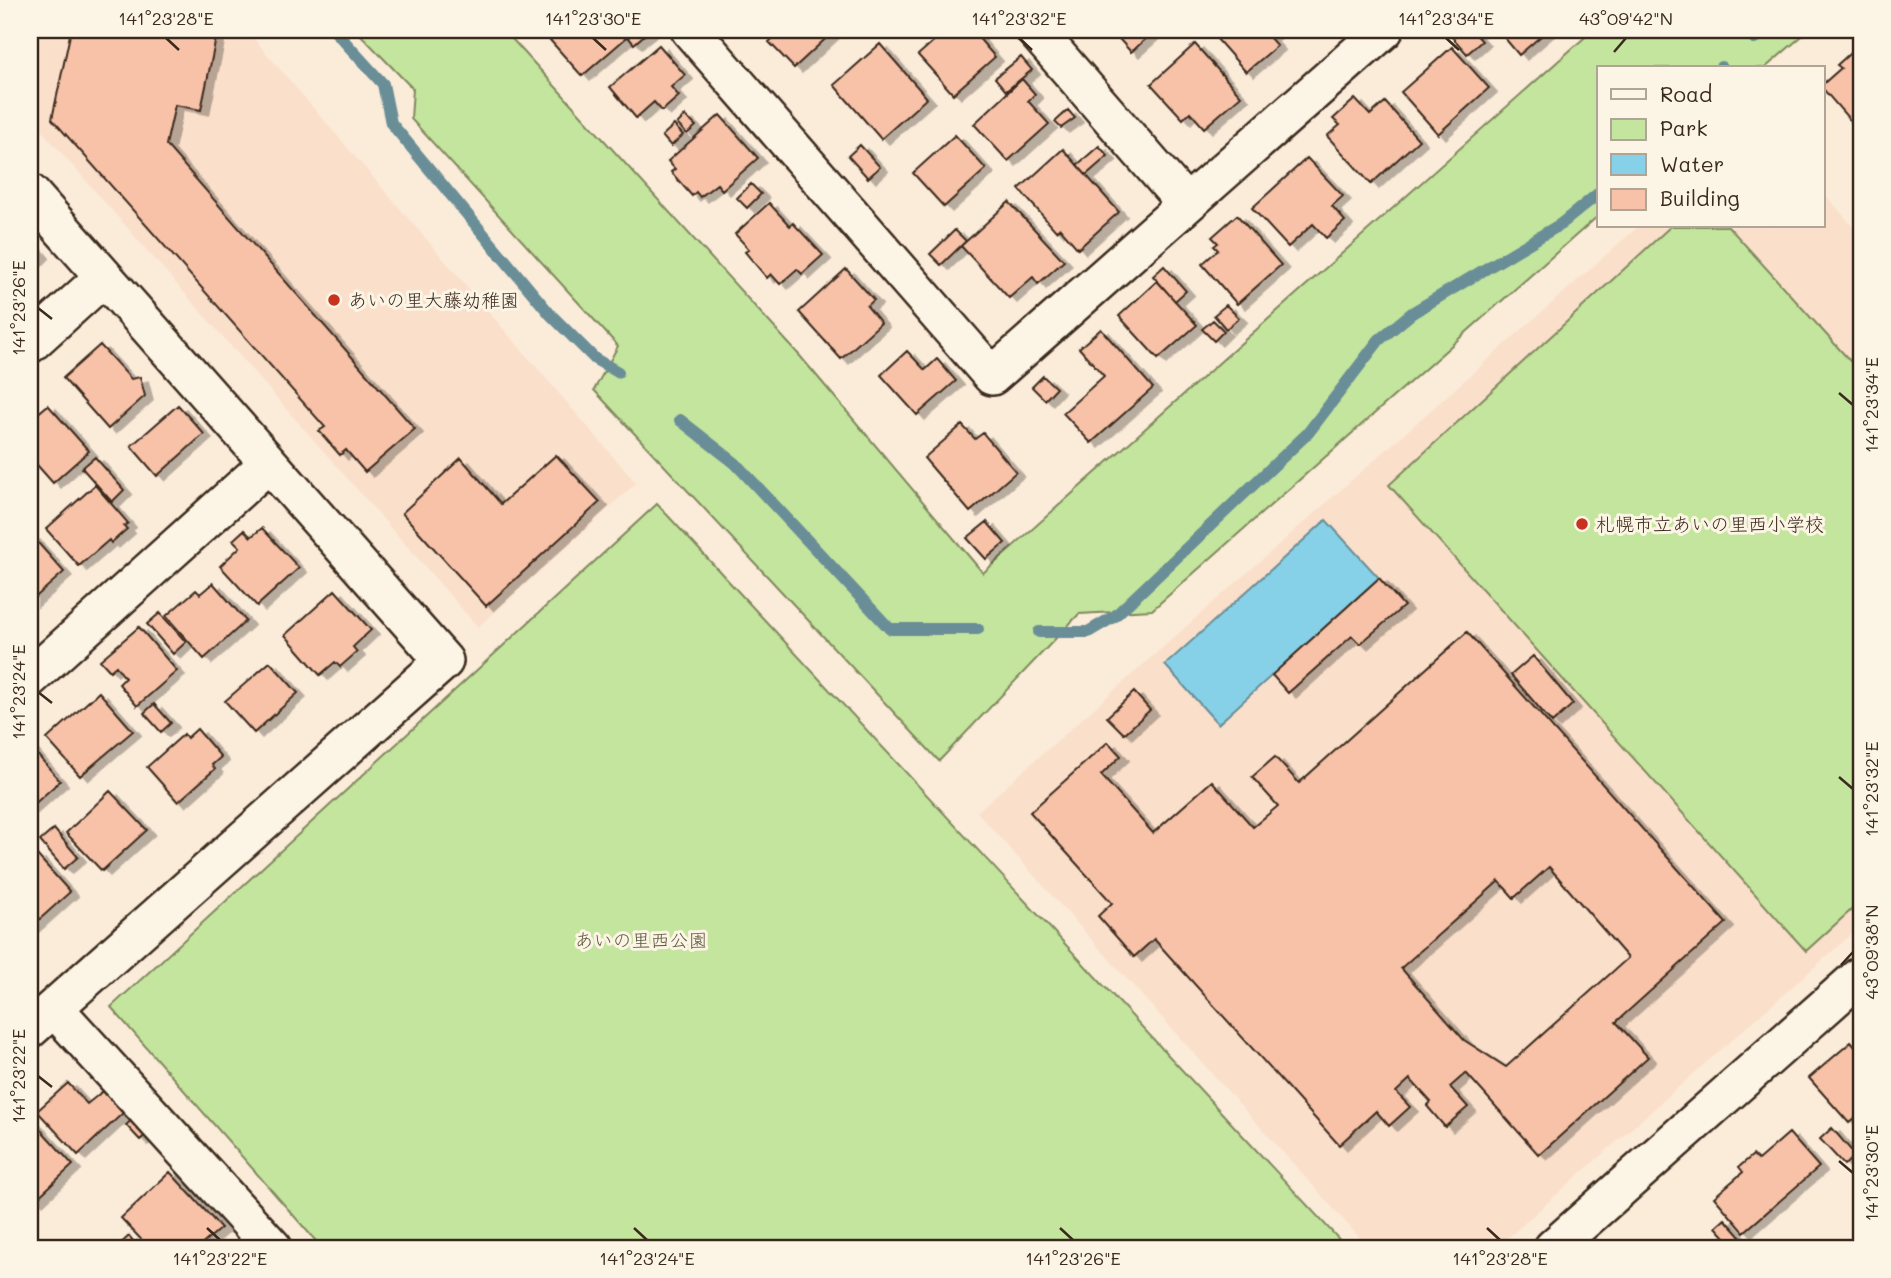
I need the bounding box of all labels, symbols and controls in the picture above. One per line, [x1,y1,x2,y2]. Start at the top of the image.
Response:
text: 141°23'28"E [118,6,214,30]
text: 141°23'30"E [545,6,641,30]
text: 141°23'32"E [971,6,1067,30]
text: 141°23'34"E [1398,6,1494,30]
text: 43°09'42"N [1579,6,1673,30]
legend [1597,66,1825,228]
text: Road [1660,80,1712,107]
text: Park [1660,114,1708,141]
text: Water [1660,150,1724,177]
text: Building [1660,184,1740,211]
text: 141°23'26"E [6,260,30,356]
place label: あいの里大藤幼稚園 [348,287,519,312]
marker: あいの里大藤幼稚園 [326,292,342,308]
text: 141°23'34"E [1859,357,1883,453]
place label: 札幌市立あいの里西小学校 [1596,511,1824,536]
marker: 札幌市立あいの里西小学校 [1574,516,1590,532]
text: 141°23'24"E [6,644,30,740]
text: 141°23'32"E [1859,741,1883,837]
text: 43°09'38"N [1859,905,1883,999]
park label: あいの里西公園 [574,927,708,952]
text: 141°23'22"E [6,1029,30,1123]
text: 141°23'30"E [1859,1125,1883,1221]
text: 141°23'22"E [173,1246,267,1270]
text: 141°23'24"E [599,1246,695,1270]
text: 141°23'26"E [1025,1246,1121,1270]
text: 141°23'28"E [1452,1246,1548,1270]

